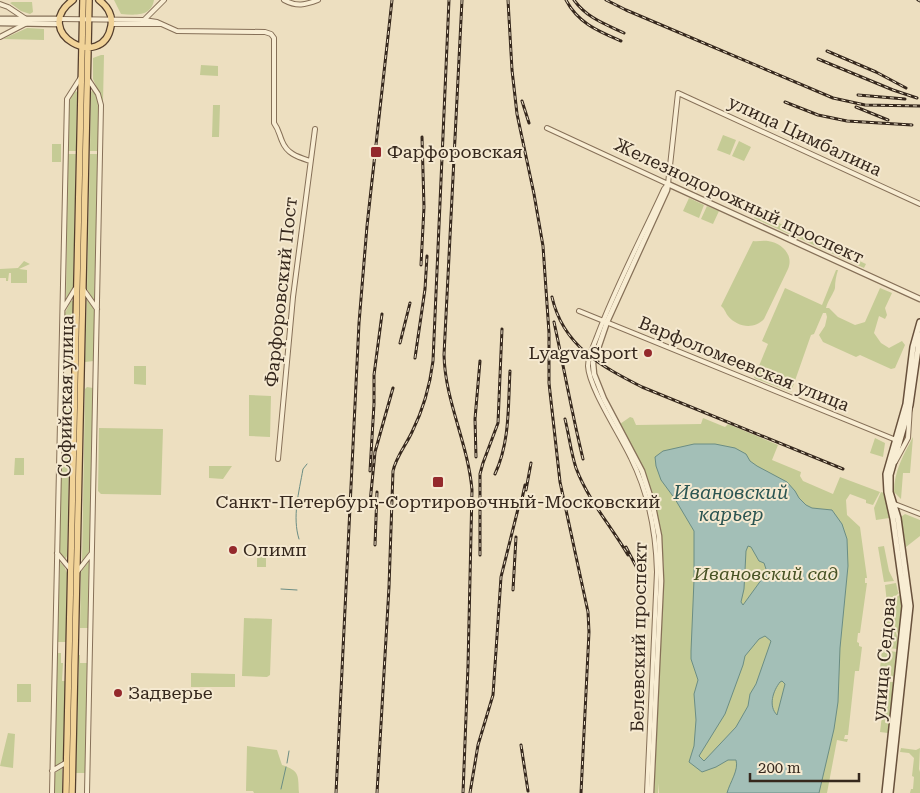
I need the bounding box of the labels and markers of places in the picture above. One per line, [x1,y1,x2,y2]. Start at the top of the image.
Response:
place label: Фарфоровская [387,141,523,162]
marker: Фарфоровская [369,145,383,159]
place label: LyagvaSport [528,342,638,363]
marker: LyagvaSport [642,347,654,359]
marker: Санкт-Петербург-Сортировочный-Московский [431,475,445,489]
place label: Санкт-Петербург-Сортировочный-Московский [216,491,660,512]
place label: Олимп [243,539,307,560]
marker: Олимп [227,544,239,556]
place label: Задверье [128,682,213,703]
marker: Задверье [112,687,124,699]

